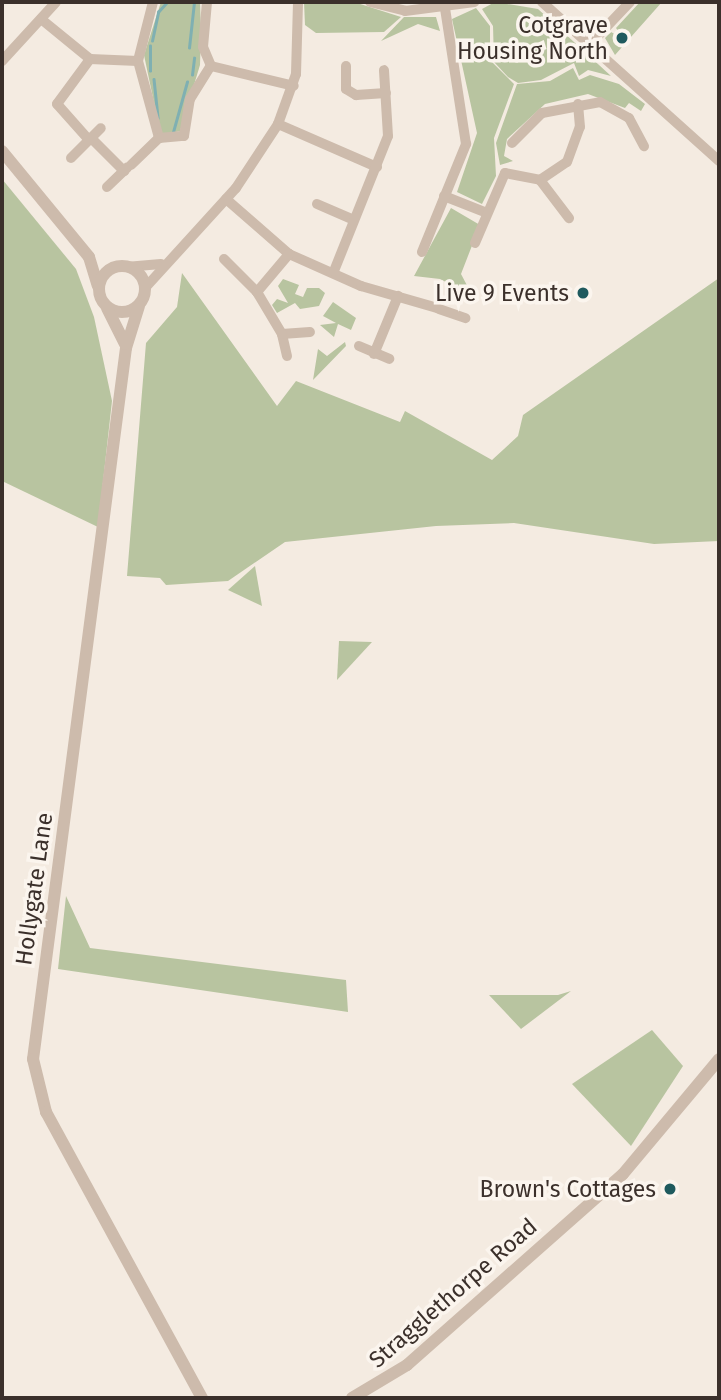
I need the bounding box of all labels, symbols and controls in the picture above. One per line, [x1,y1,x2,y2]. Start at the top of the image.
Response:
place label: Cotgrave Housing North [457,11,608,65]
marker: Cotgrave Housing North [614,30,630,46]
place label: Live 9 Events [435,279,569,307]
marker: Live 9 Events [575,285,591,301]
street label: Hollygate Lane [10,811,58,967]
place label: Brown's Cottages [480,1175,656,1203]
marker: Brown's Cottages [662,1181,678,1197]
street label: Stragglethorpe Road [363,1212,543,1374]

